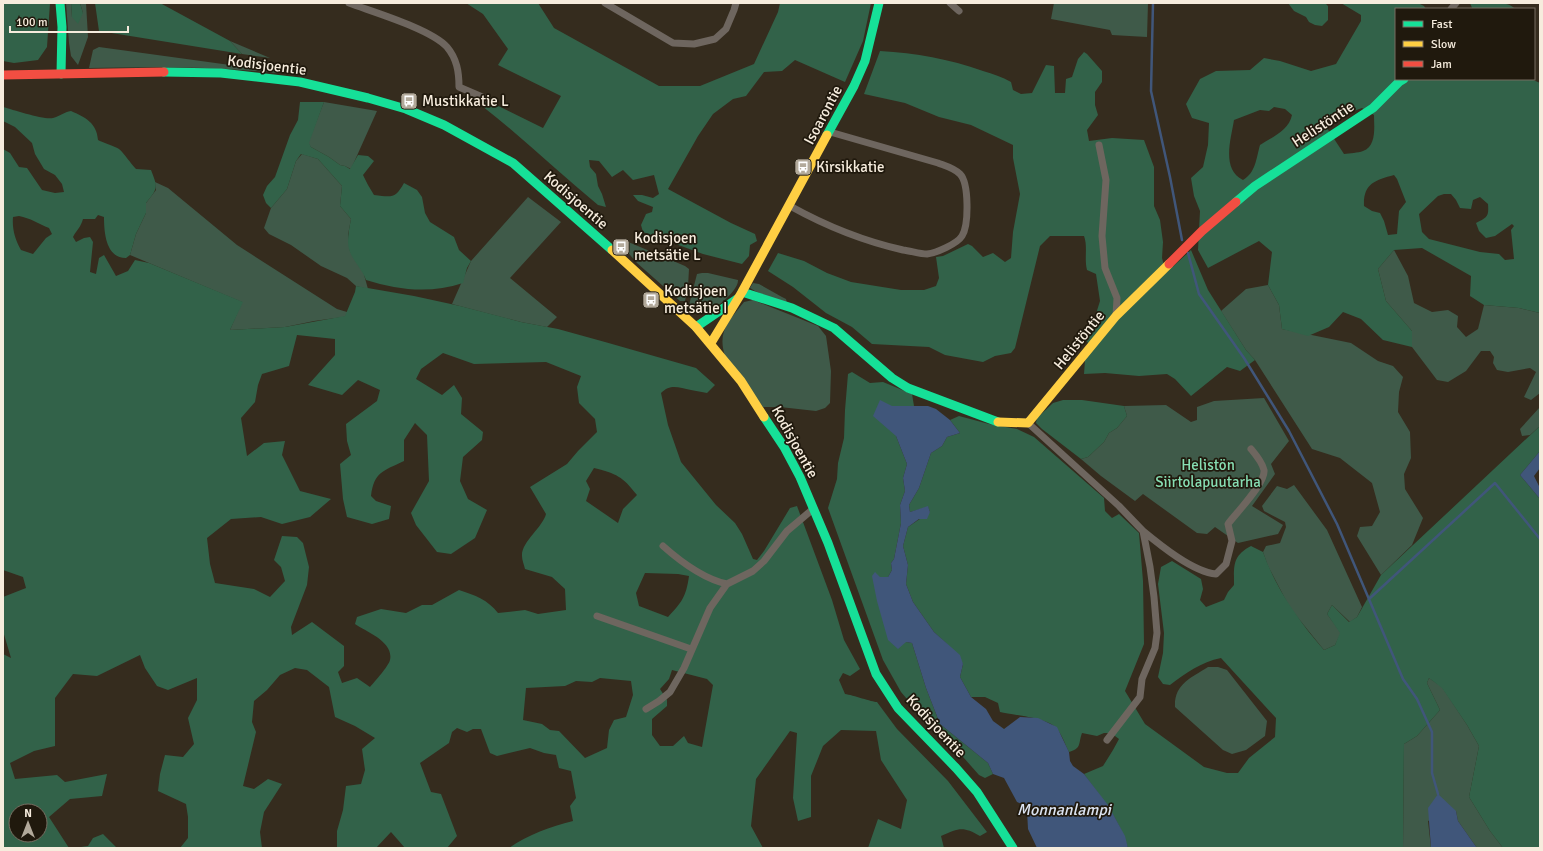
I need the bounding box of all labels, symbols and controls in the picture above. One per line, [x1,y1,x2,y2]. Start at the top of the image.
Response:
scale bar [10,8,128,34]
legend [1395,8,1535,80]
text: 100 m [16,15,48,30]
text: Fast [1431,17,1452,32]
text: Slow [1431,37,1456,52]
street label: Kodisjoentie [226,51,308,79]
text: Jam [1431,57,1452,72]
street label: Isoarontie [800,82,846,148]
bus stop icon: Mustikkatie L [399,91,419,111]
place label: Mustikkatie L [422,92,509,110]
street label: Helistöntie [1288,97,1358,151]
bus stop icon: Kirsikkatie [793,157,813,177]
place label: Kirsikkatie [816,158,885,176]
street label: Kodisjoentie [540,167,612,233]
place label: Kodisjoen metsätie L [634,229,701,264]
bus stop icon: Kodisjoen metsätie L [611,237,631,257]
place label: Kodisjoen metsätie I [664,282,727,317]
bus stop icon: Kodisjoen metsätie I [641,290,661,310]
street label: Helistöntie [1050,307,1108,373]
street label: Kodisjoentie [768,403,822,481]
park label: Helistön Siirtolapuutarha [1155,456,1261,491]
street label: Kodisjoentie [902,691,970,761]
water label: Monnanlampi [1017,800,1113,820]
north arrow [8,803,48,843]
text: N [24,807,32,820]

